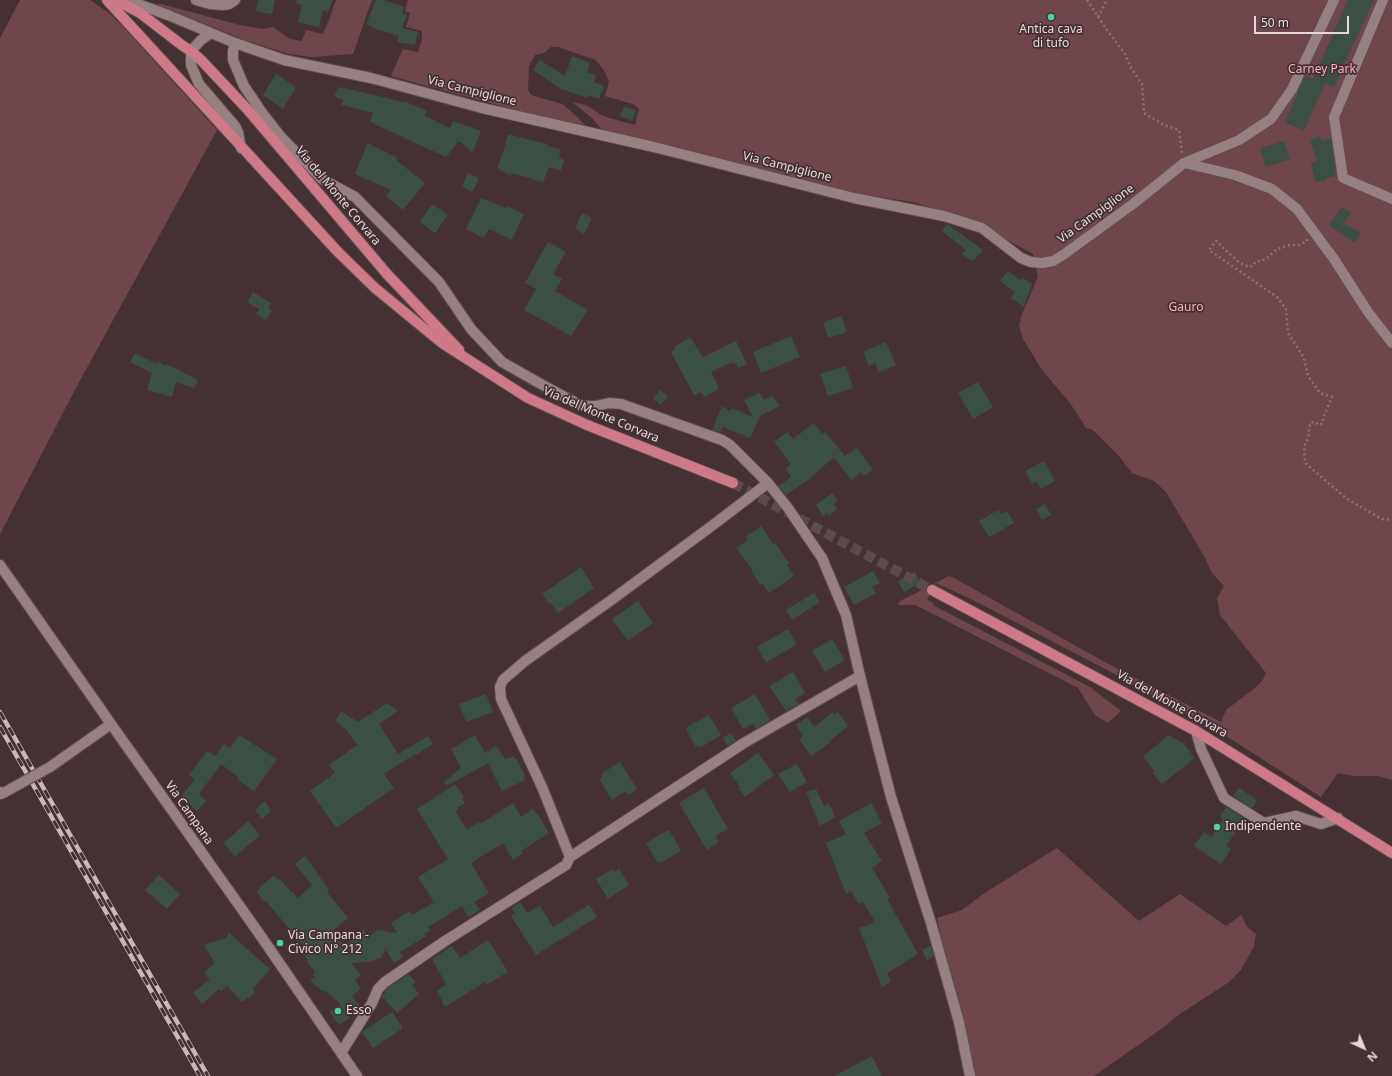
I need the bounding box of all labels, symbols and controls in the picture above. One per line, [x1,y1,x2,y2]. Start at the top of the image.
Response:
scale bar [1256,8,1351,34]
marker: Antica cava di tufo [1046,12,1056,22]
text: 50 m [1261,14,1289,31]
place label: Antica cava di tufo [1019,23,1083,51]
park label: Carney Park [1288,63,1356,77]
street label: Via Campiglione [426,73,518,109]
street label: Via del Monte Corvara [293,144,383,248]
street label: Via Campiglione [741,149,833,185]
street label: Via Campiglione [1055,181,1137,247]
park label: Gauro [1169,301,1203,315]
street label: Via del Monte Corvara [541,384,661,446]
street label: Via del Monte Corvara [1114,668,1230,740]
street label: Via Campana [162,779,216,847]
place label: Indipendente [1225,820,1301,834]
marker: Indipendente [1212,822,1222,832]
place label: Via Campana - Civico N° 212 [288,929,369,957]
marker: Via Campana - Civico N° 212 [275,938,285,948]
place label: Esso [346,1004,371,1018]
marker: Esso [333,1006,343,1016]
north arrow [1344,1028,1384,1068]
text: N [1364,1048,1381,1065]

